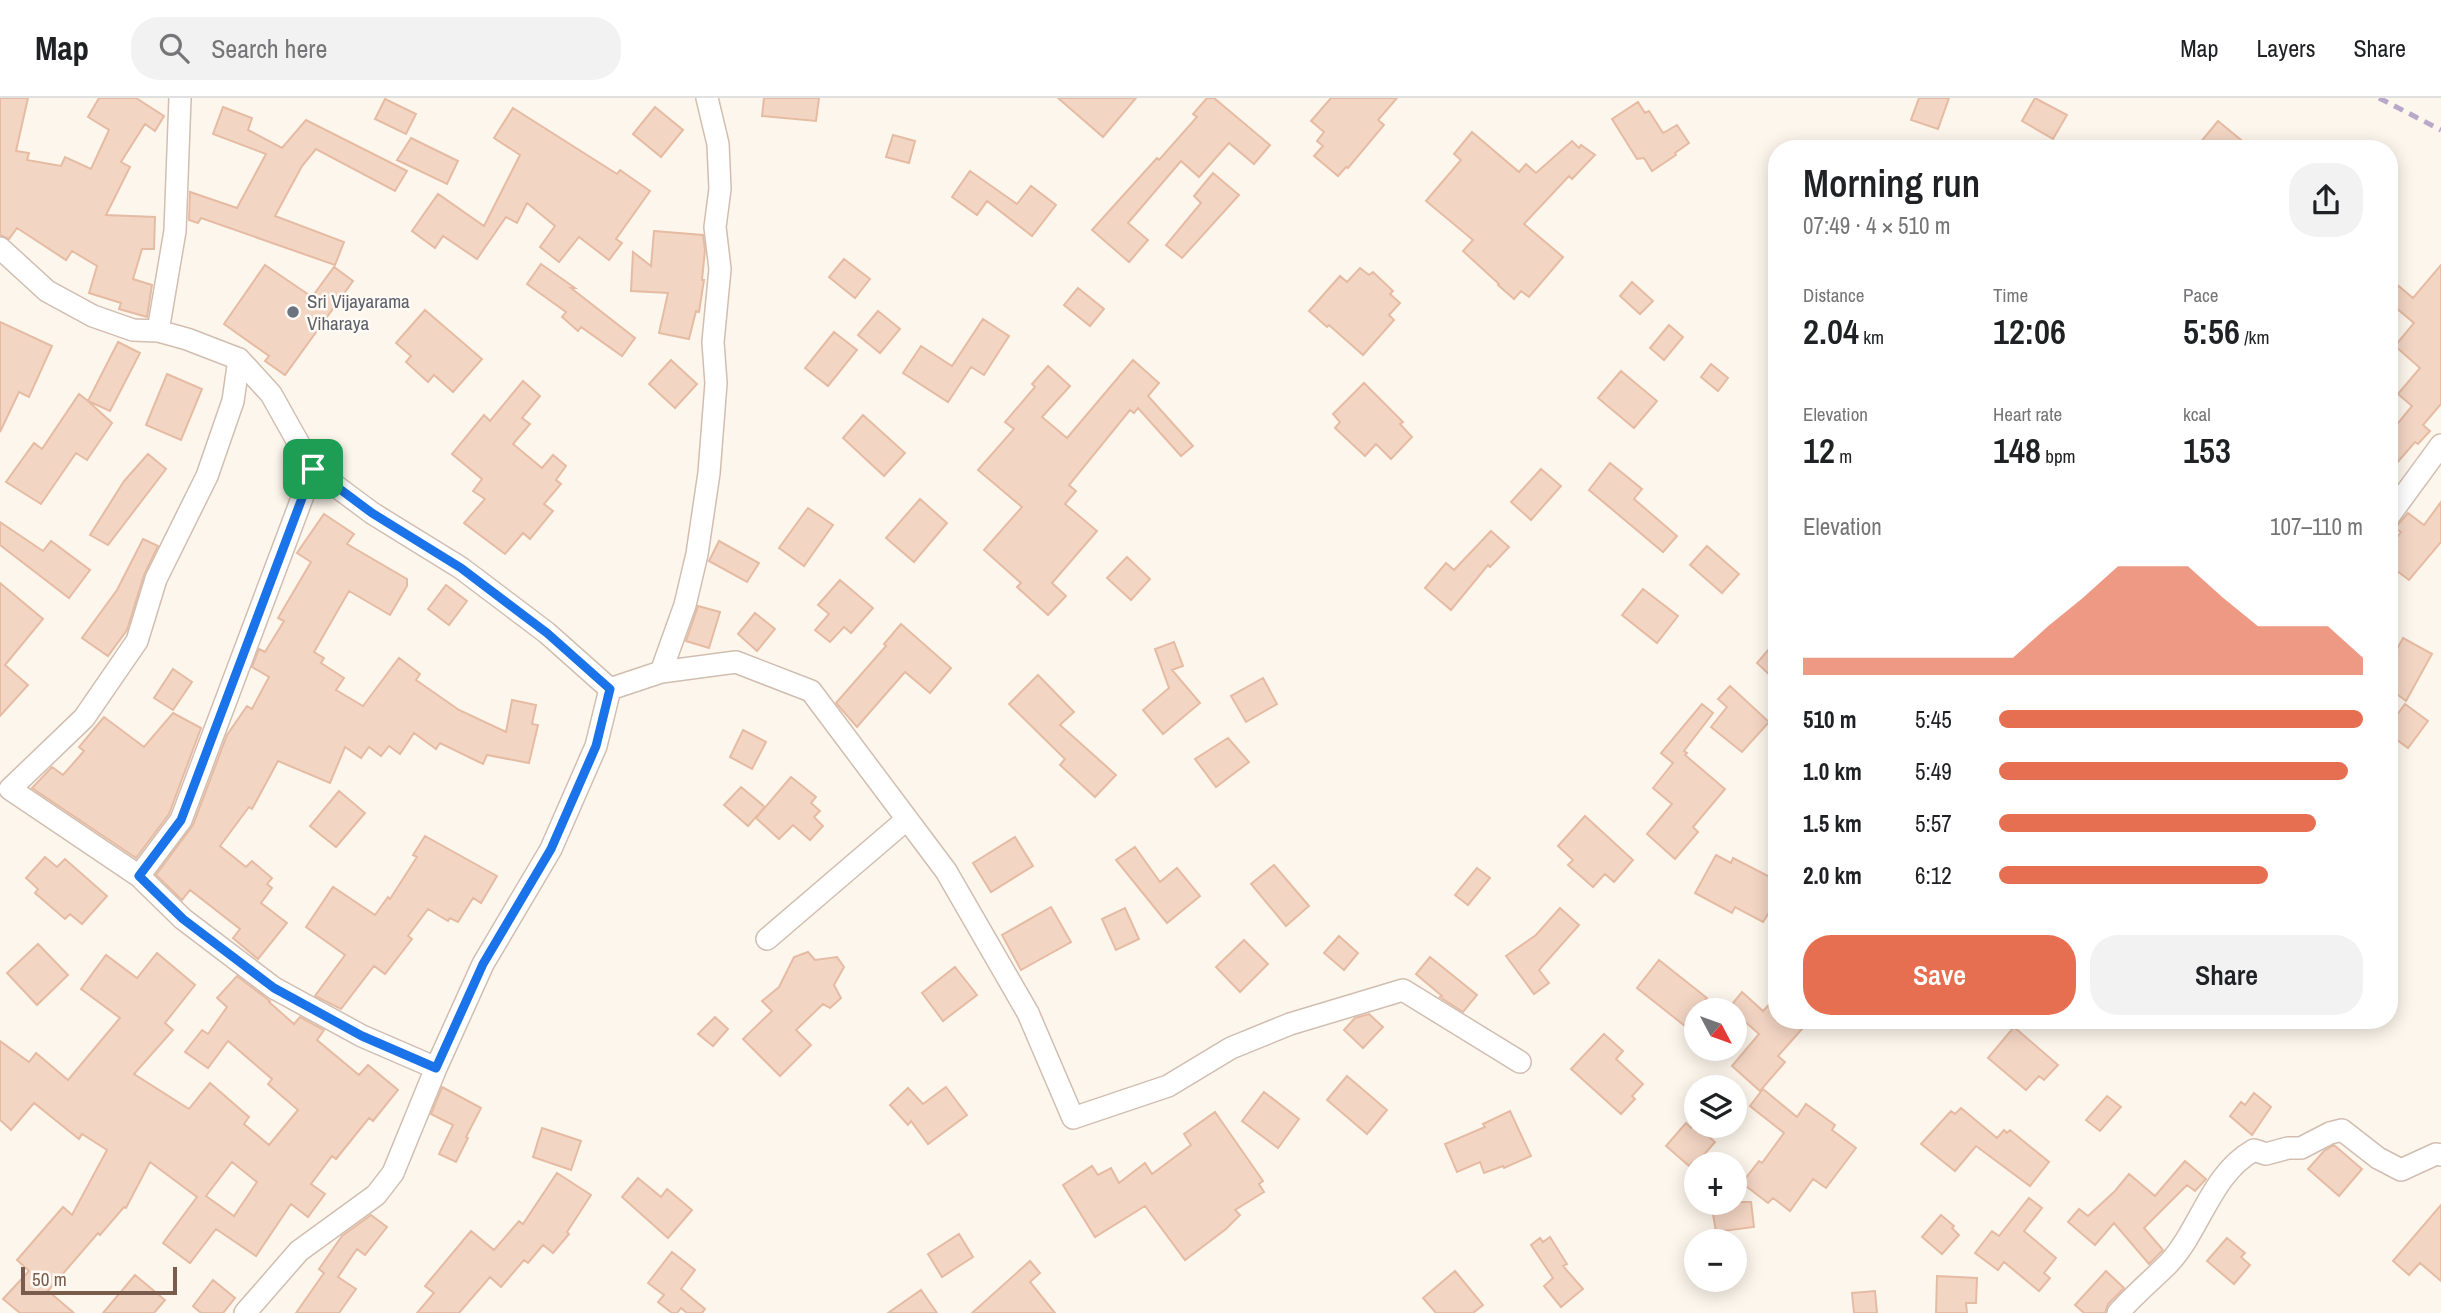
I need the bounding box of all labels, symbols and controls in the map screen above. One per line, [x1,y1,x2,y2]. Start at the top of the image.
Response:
search box [131,17,621,80]
text: Map [35,26,89,70]
icon: search [155,29,193,67]
text: Search here [211,31,327,66]
text: Map [2180,32,2218,64]
text: Layers [2256,32,2315,64]
text: Share [2353,32,2406,64]
text: Morning run [1803,158,1980,209]
button: share [2289,163,2363,237]
text: 07:49 · 4 × 510 m [1803,210,1950,241]
text: Distance [1803,282,1864,308]
text: Time [1993,282,2028,308]
text: Pace [2183,282,2219,308]
place label: Sri Vijayarama Viharaya [307,288,410,336]
marker: Sri Vijayarama Viharaya [285,304,301,320]
text: 2.04 [1803,308,1859,355]
text: 12:06 [1993,308,2066,355]
text: 5:56 [2183,308,2240,355]
text: km [1859,324,1884,350]
text: /km [2240,324,2269,350]
text: Elevation [1803,401,1868,427]
text: Heart rate [1993,401,2062,427]
text: kcal [2183,401,2211,427]
text: 12 [1803,427,1835,474]
text: 148 [1993,427,2041,474]
text: 153 [2183,427,2231,474]
pin [283,439,343,499]
text: m [1835,443,1852,469]
text: bpm [2041,443,2076,469]
icon: arrive [294,450,332,488]
text: Elevation [1803,511,1882,542]
text: 107–110 m [2270,511,2363,542]
text: 510 m [1803,704,1856,735]
text: 5:45 [1915,704,1952,735]
text: 1.0 km [1803,756,1862,787]
text: 5:49 [1915,756,1952,787]
text: 1.5 km [1803,808,1862,839]
text: 5:57 [1915,808,1952,839]
text: 2.0 km [1803,860,1862,891]
text: 6:12 [1915,860,1952,891]
button: Save [1803,935,2076,1015]
button: Share [2090,935,2363,1015]
north arrow [1684,998,1746,1060]
map controls [1684,998,1747,1292]
button: layers [1684,1075,1747,1138]
button: + [1684,1152,1747,1215]
button: − [1684,1229,1747,1292]
scale bar [21,1264,177,1296]
text: 50 m [32,1266,67,1292]

